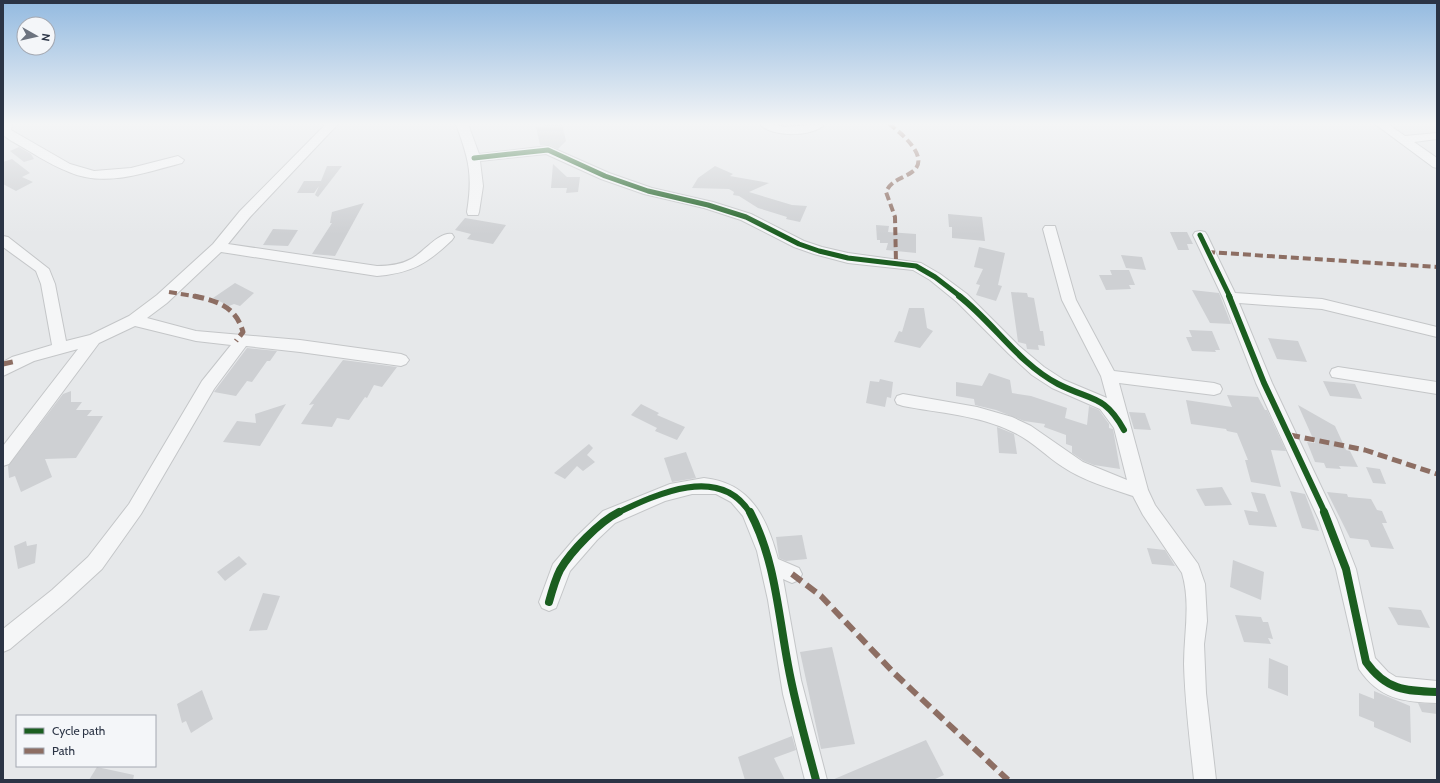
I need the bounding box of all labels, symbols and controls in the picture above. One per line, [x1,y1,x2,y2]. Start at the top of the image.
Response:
north arrow [16,16,56,56]
text: N [38,33,53,42]
legend [16,715,156,767]
text: Cycle path [52,723,105,738]
text: Path [52,743,75,758]

